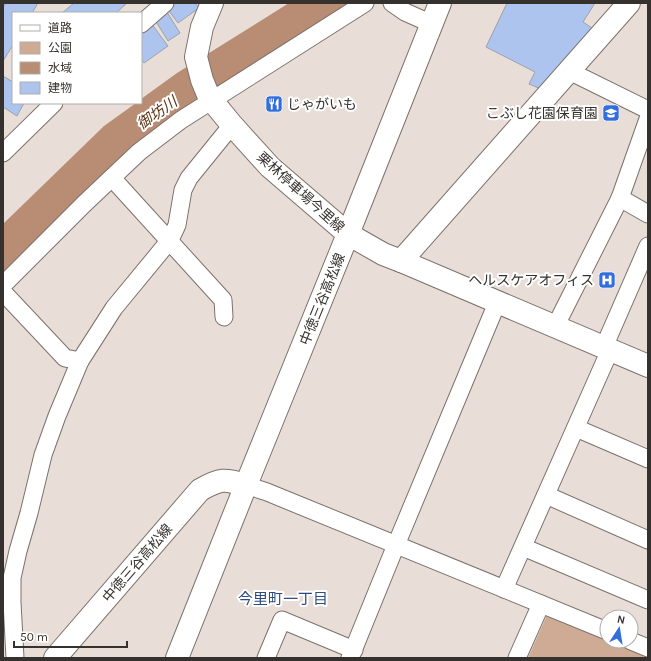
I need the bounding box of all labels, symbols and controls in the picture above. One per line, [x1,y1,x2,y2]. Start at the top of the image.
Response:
legend [12,12,142,104]
text: 道路 [48,21,72,35]
text: 公園 [48,41,72,55]
text: 水域 [48,61,72,75]
text: 建物 [48,81,72,95]
water label: 御坊川 [133,92,182,133]
restaurant icon: じゃがいも [264,94,284,114]
place label: じゃがいも [287,96,357,113]
school or university icon: こぶし花園保育園 [601,103,621,123]
place label: こぶし花園保育園 [486,105,598,122]
street label: 栗林停車場今里線 [253,149,348,236]
street label: 中徳三谷高松線 [296,251,349,348]
hospital icon: ヘルスケアオフィス [597,270,617,290]
place label: ヘルスケアオフィス [468,272,594,289]
street label: 中徳三谷高松線 [99,521,176,606]
district label: 今里町一丁目 [238,590,328,608]
north arrow [599,609,639,649]
text: N [616,613,626,627]
scale bar [14,623,127,649]
text: 50 m [20,630,48,644]

